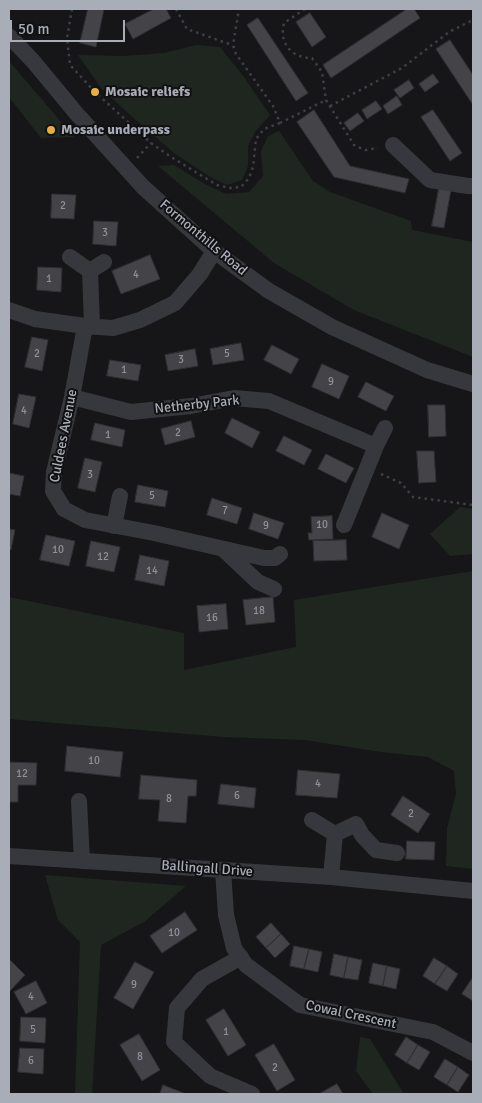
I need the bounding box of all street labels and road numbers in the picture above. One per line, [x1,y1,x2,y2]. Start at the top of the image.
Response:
street label: Formonthills Road [156,197,250,279]
street label: Culdees Avenue [47,388,81,484]
street label: Netherby Park [154,392,240,418]
street label: Ballingall Drive [161,857,253,881]
street label: Cowal Crescent [304,997,398,1033]

